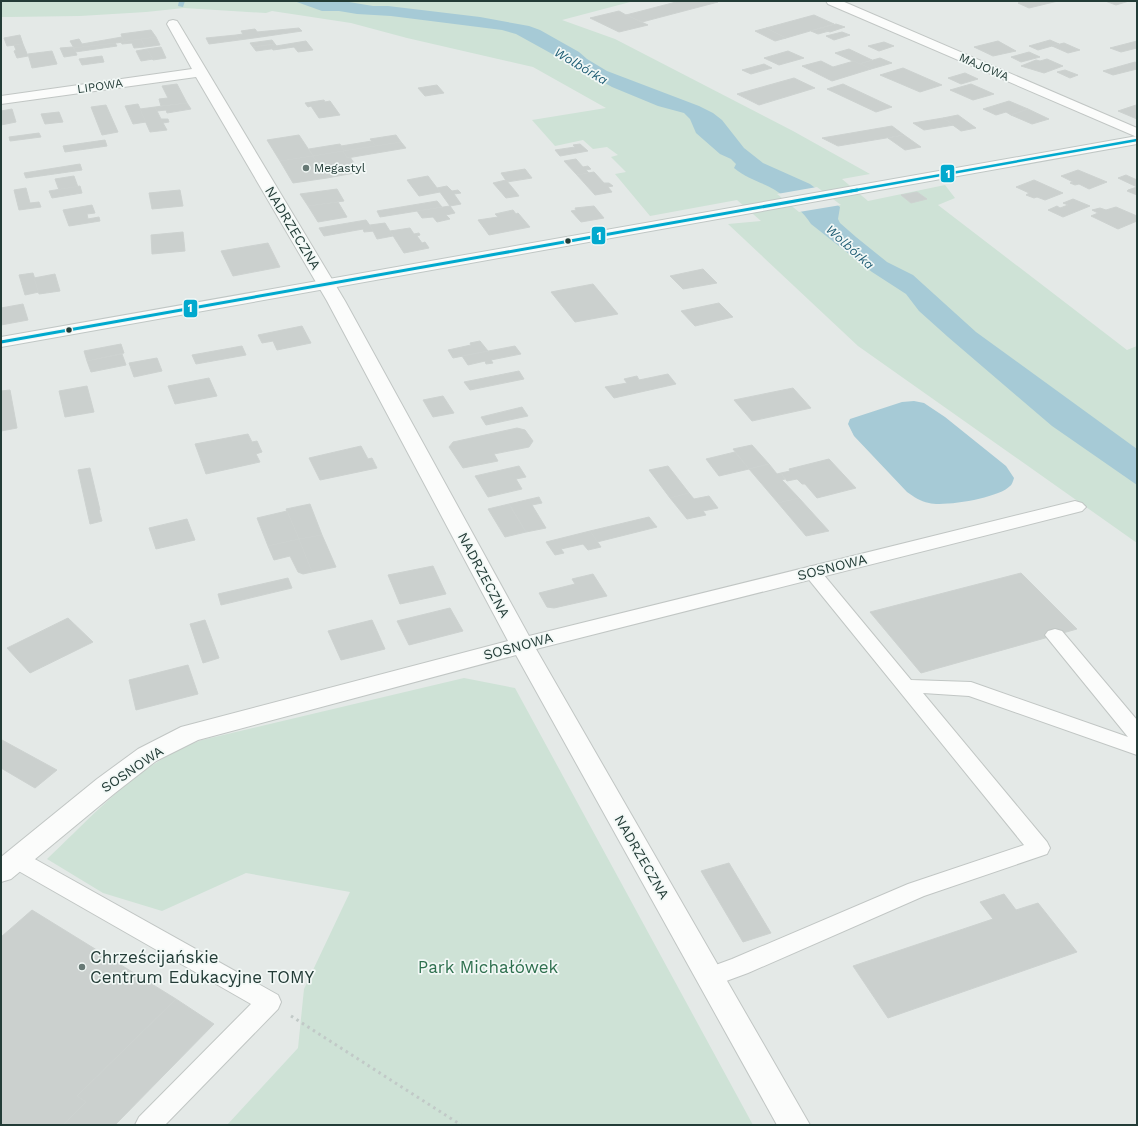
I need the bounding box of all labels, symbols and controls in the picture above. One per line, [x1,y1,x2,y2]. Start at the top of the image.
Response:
water label: Wolbórka [552,44,610,88]
street label: MAJOWA [957,50,1011,84]
street label: LIPOWA [76,76,124,96]
place label: Megastyl [314,161,366,175]
marker: Megastyl [301,163,311,173]
line badge: 1 [940,164,955,183]
text: 1 [946,168,950,181]
street label: NADRZECZNA [262,183,324,273]
water label: Wolbórka [823,222,877,272]
line badge: 1 [591,226,606,245]
text: 1 [597,230,601,243]
unlabelled marker [563,236,573,246]
line badge: 1 [183,299,198,318]
text: 1 [188,302,192,315]
unlabelled marker [64,325,74,335]
street label: NADRZECZNA [455,530,513,620]
street label: SOSNOWA [796,551,868,583]
street label: SOSNOWA [482,629,554,663]
street label: SOSNOWA [98,742,166,796]
street label: NADRZECZNA [611,812,673,902]
place label: Chrześcijańskie Centrum Edukacyjne TOMY [90,947,314,987]
park label: Park Michałówek [418,957,559,977]
marker: Chrześcijańskie Centrum Edukacyjne TOMY [77,962,87,972]

